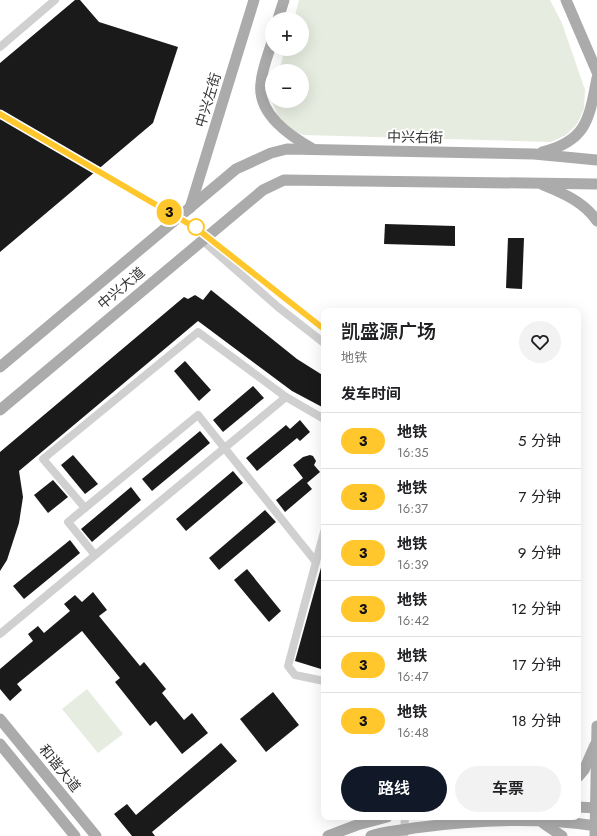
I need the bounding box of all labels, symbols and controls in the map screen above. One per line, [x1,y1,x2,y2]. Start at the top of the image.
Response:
map controls [265,12,309,108]
button: + [265,12,309,56]
button: − [265,64,309,108]
street label: 中兴左街 [190,70,226,130]
street label: 中兴右街 [387,127,443,147]
line badge: 3 [156,199,182,225]
text: 3 [165,202,173,222]
unlabelled marker [187,218,205,236]
street label: 中兴大道 [93,262,149,314]
text: 凯盛源广场 [341,318,436,345]
button: heart [519,321,561,363]
text: 地铁 [341,348,367,367]
text: 发车时间 [341,383,401,405]
text: 地铁 [397,421,427,443]
text: 5 分钟 [518,430,561,452]
text: 3 [359,431,367,451]
text: 16:35 [397,443,429,462]
text: 地铁 [397,477,427,499]
text: 7 分钟 [519,486,561,508]
text: 3 [359,487,367,507]
text: 16:37 [397,499,428,518]
text: 地铁 [397,533,427,555]
text: 9 分钟 [518,542,561,564]
text: 3 [359,543,367,563]
text: 16:39 [397,555,429,574]
text: 地铁 [397,589,427,611]
text: 12 分钟 [511,598,561,620]
text: 3 [359,599,367,619]
text: 16:42 [397,611,429,630]
text: 地铁 [397,645,427,667]
text: 17 分钟 [512,654,561,676]
text: 3 [359,655,367,675]
text: 16:47 [397,667,429,686]
text: 地铁 [397,701,427,723]
text: 18 分钟 [512,710,561,732]
text: 3 [359,711,367,731]
text: 16:48 [397,723,429,742]
street label: 和谐大道 [35,740,85,796]
button: 路线 [341,766,447,812]
button: 车票 [455,766,561,812]

